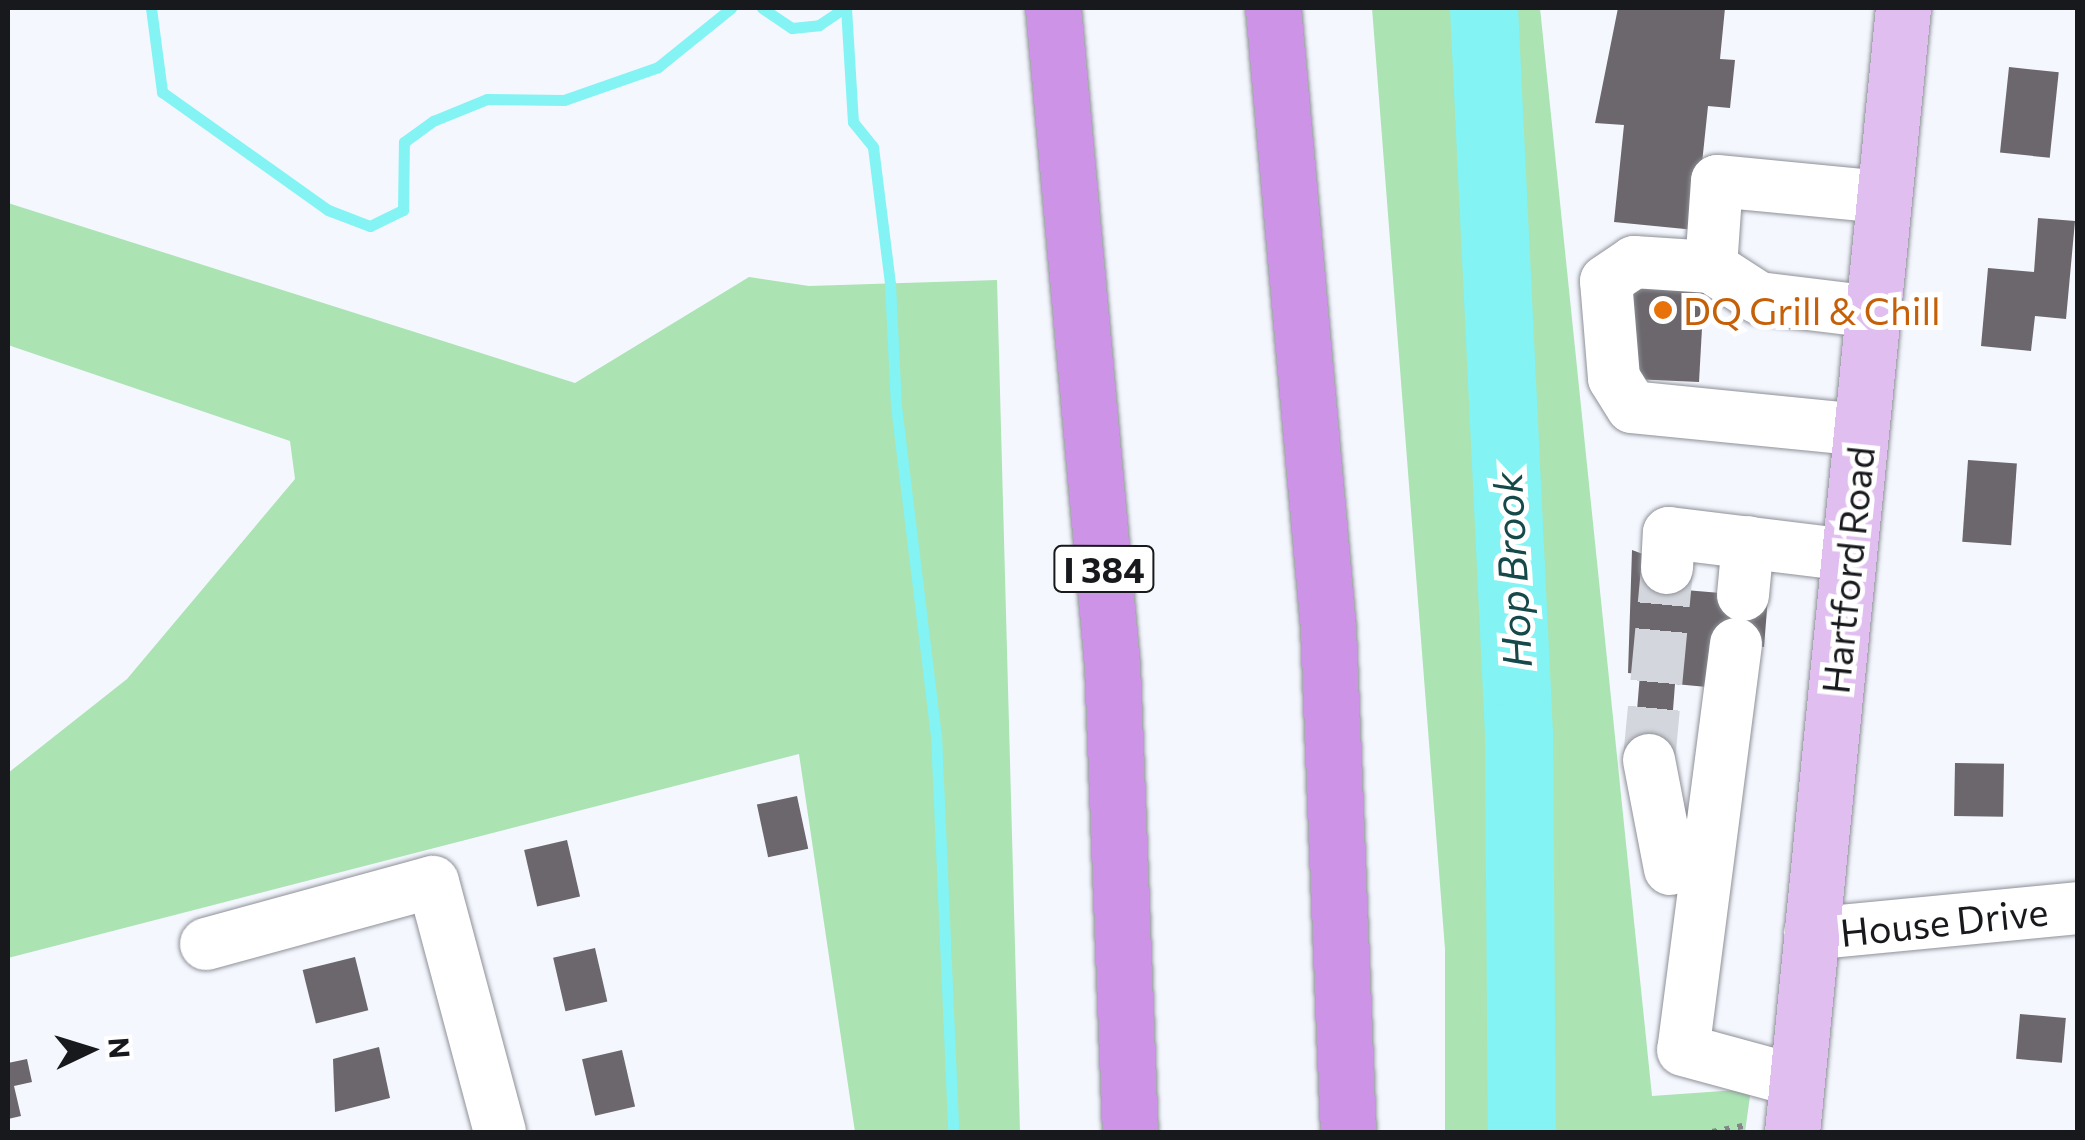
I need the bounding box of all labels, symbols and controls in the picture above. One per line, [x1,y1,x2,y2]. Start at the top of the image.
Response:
place label: DQ Grill & Chill [1683,287,1941,333]
marker: DQ Grill & Chill [1652,299,1674,321]
street label: Hartford Road [1811,444,1883,696]
water label: Hop Brook [1482,471,1540,669]
road number: I 384 [1052,539,1156,599]
street label: House Drive [1838,887,2050,955]
north arrow [40,1000,140,1100]
text: N [102,1036,138,1060]

